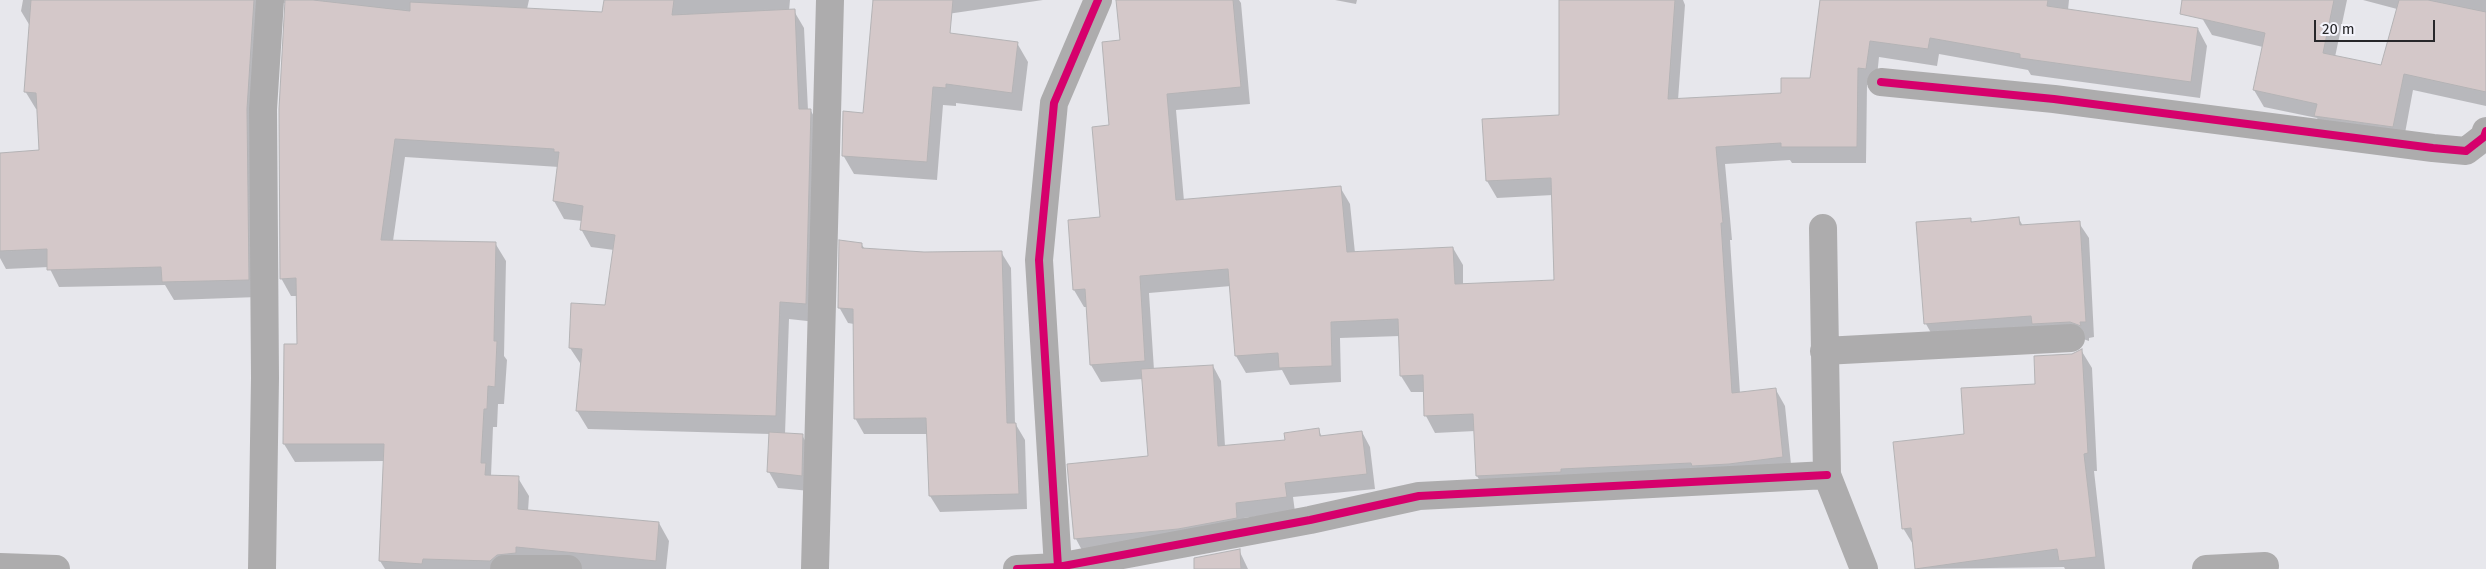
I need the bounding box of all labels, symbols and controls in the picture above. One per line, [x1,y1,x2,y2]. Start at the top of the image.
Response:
scale bar [2316,10,2437,42]
text: 20 m [2322,20,2355,38]

